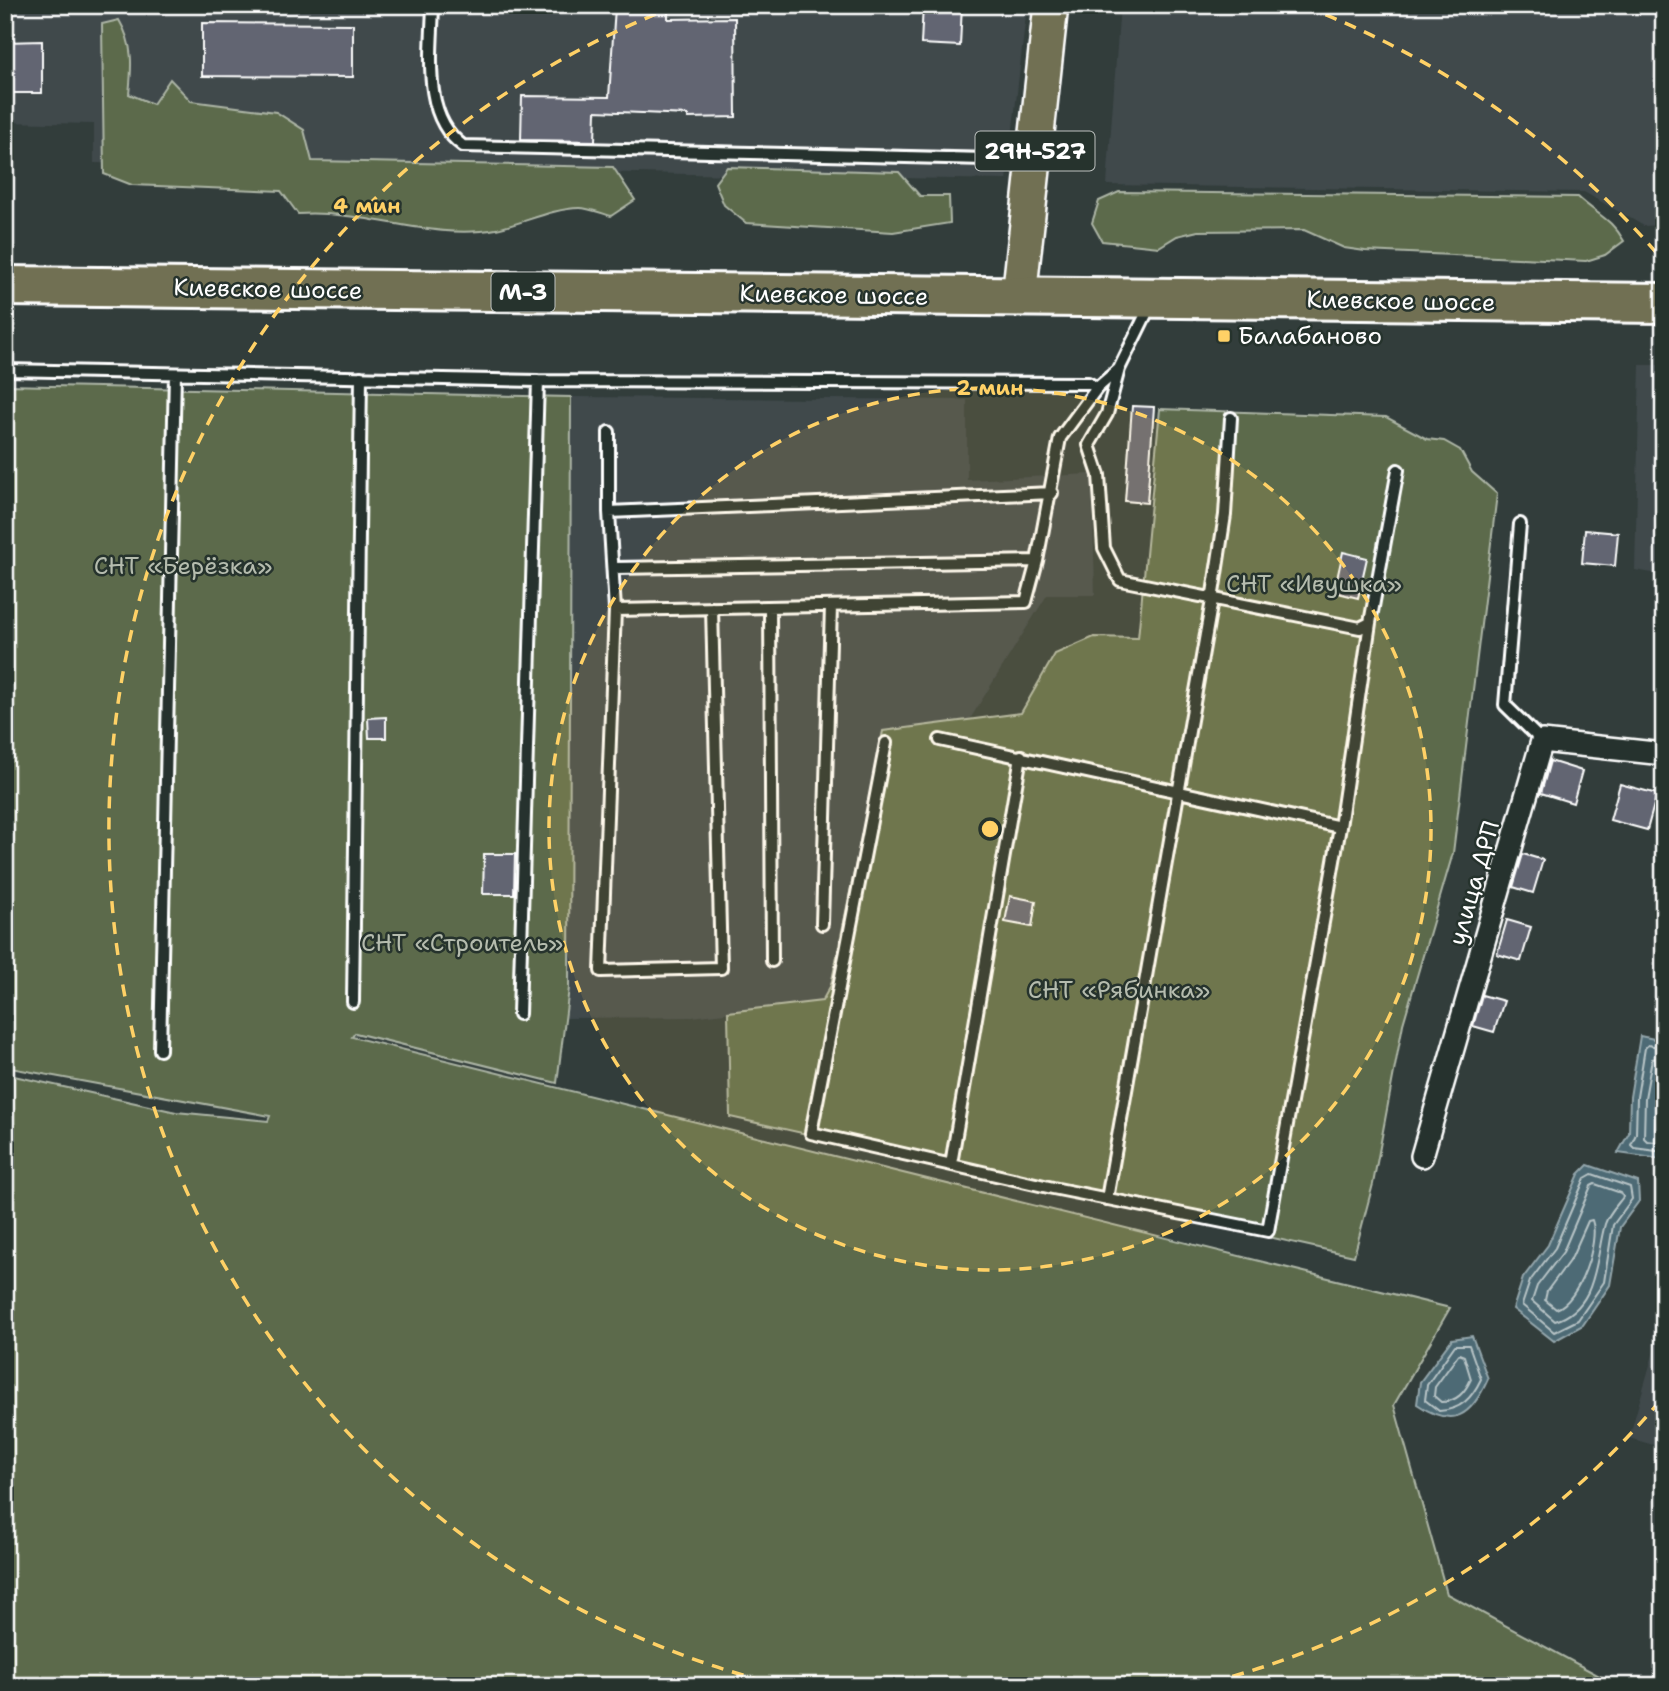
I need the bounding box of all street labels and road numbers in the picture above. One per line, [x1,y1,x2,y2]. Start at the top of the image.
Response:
road number: 29Н-527 [976,132,1094,170]
street label: Киевское шоссе [173,271,363,307]
road number: М-3 [491,272,554,312]
street label: Киевское шоссе [739,277,929,313]
street label: Киевское шоссе [1306,283,1496,319]
street label: улица ДРП [1441,817,1507,949]

